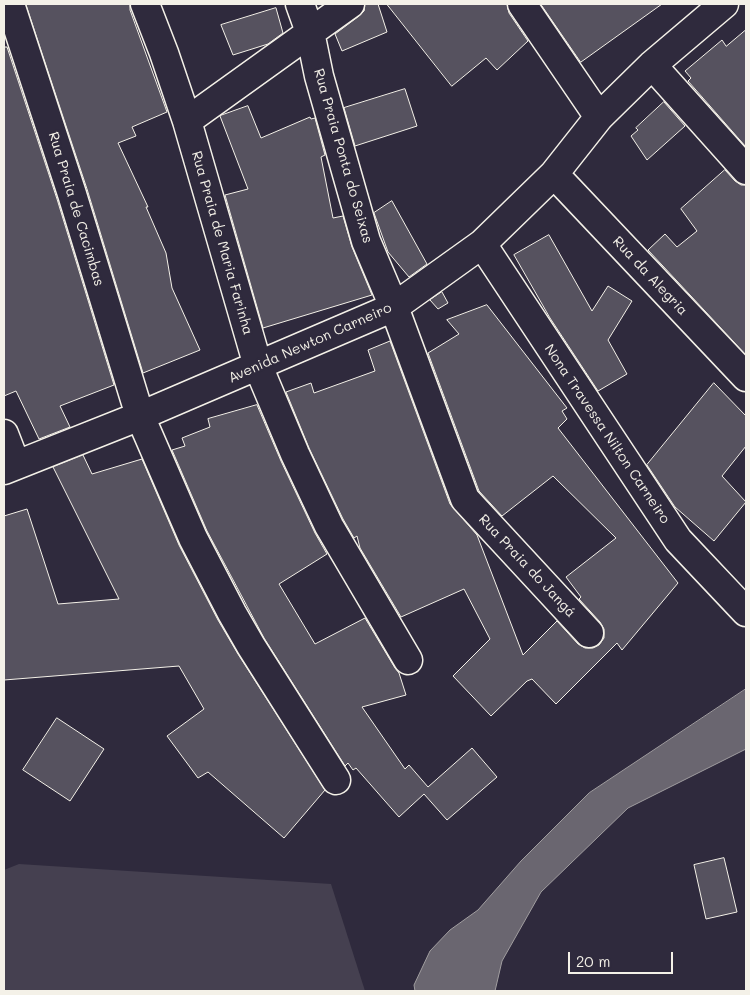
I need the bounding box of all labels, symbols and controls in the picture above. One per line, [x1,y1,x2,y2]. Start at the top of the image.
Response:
street label: Rua Praia Ponta do Seixas [310,67,376,245]
street label: Rua Praia de Cacimbas [45,130,107,288]
street label: Rua Praia de Maria Farinha [188,149,256,337]
street label: Rua da Alegria [609,233,691,319]
street label: Avenida Newton Carneiro [226,299,394,387]
street label: Nona Travessa Nilton Carneiro [541,341,673,527]
street label: Rua Praia do Jangá [475,511,579,621]
scale bar [570,942,675,974]
text: 20 m [576,951,610,971]

